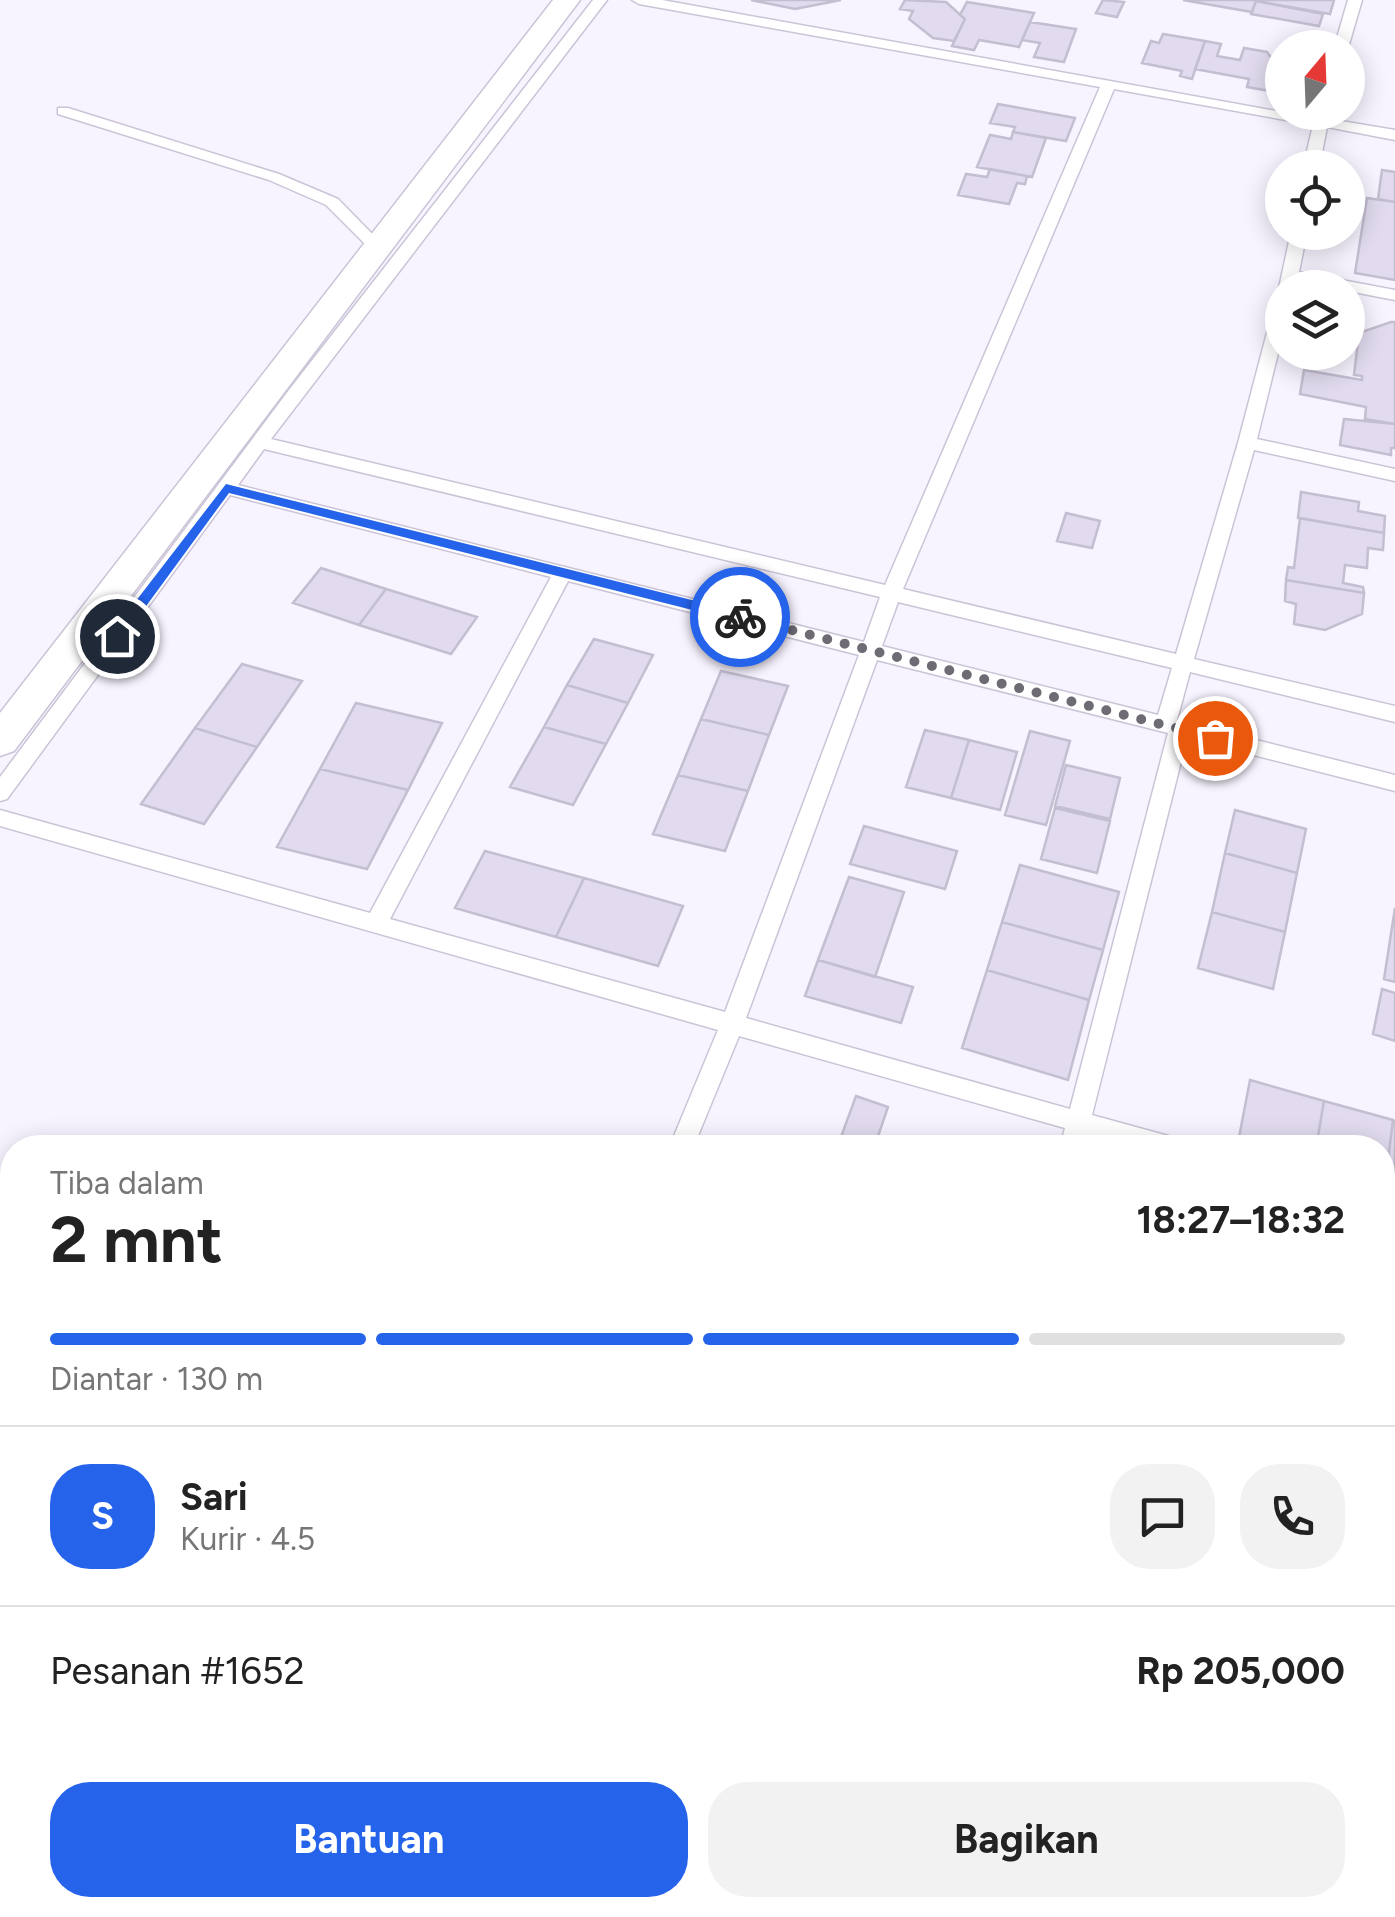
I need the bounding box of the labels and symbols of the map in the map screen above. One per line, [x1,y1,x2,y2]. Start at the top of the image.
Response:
north arrow [1265,30,1365,130]
courier [690,567,790,667]
pin [75,594,160,679]
pin [1173,696,1258,781]

